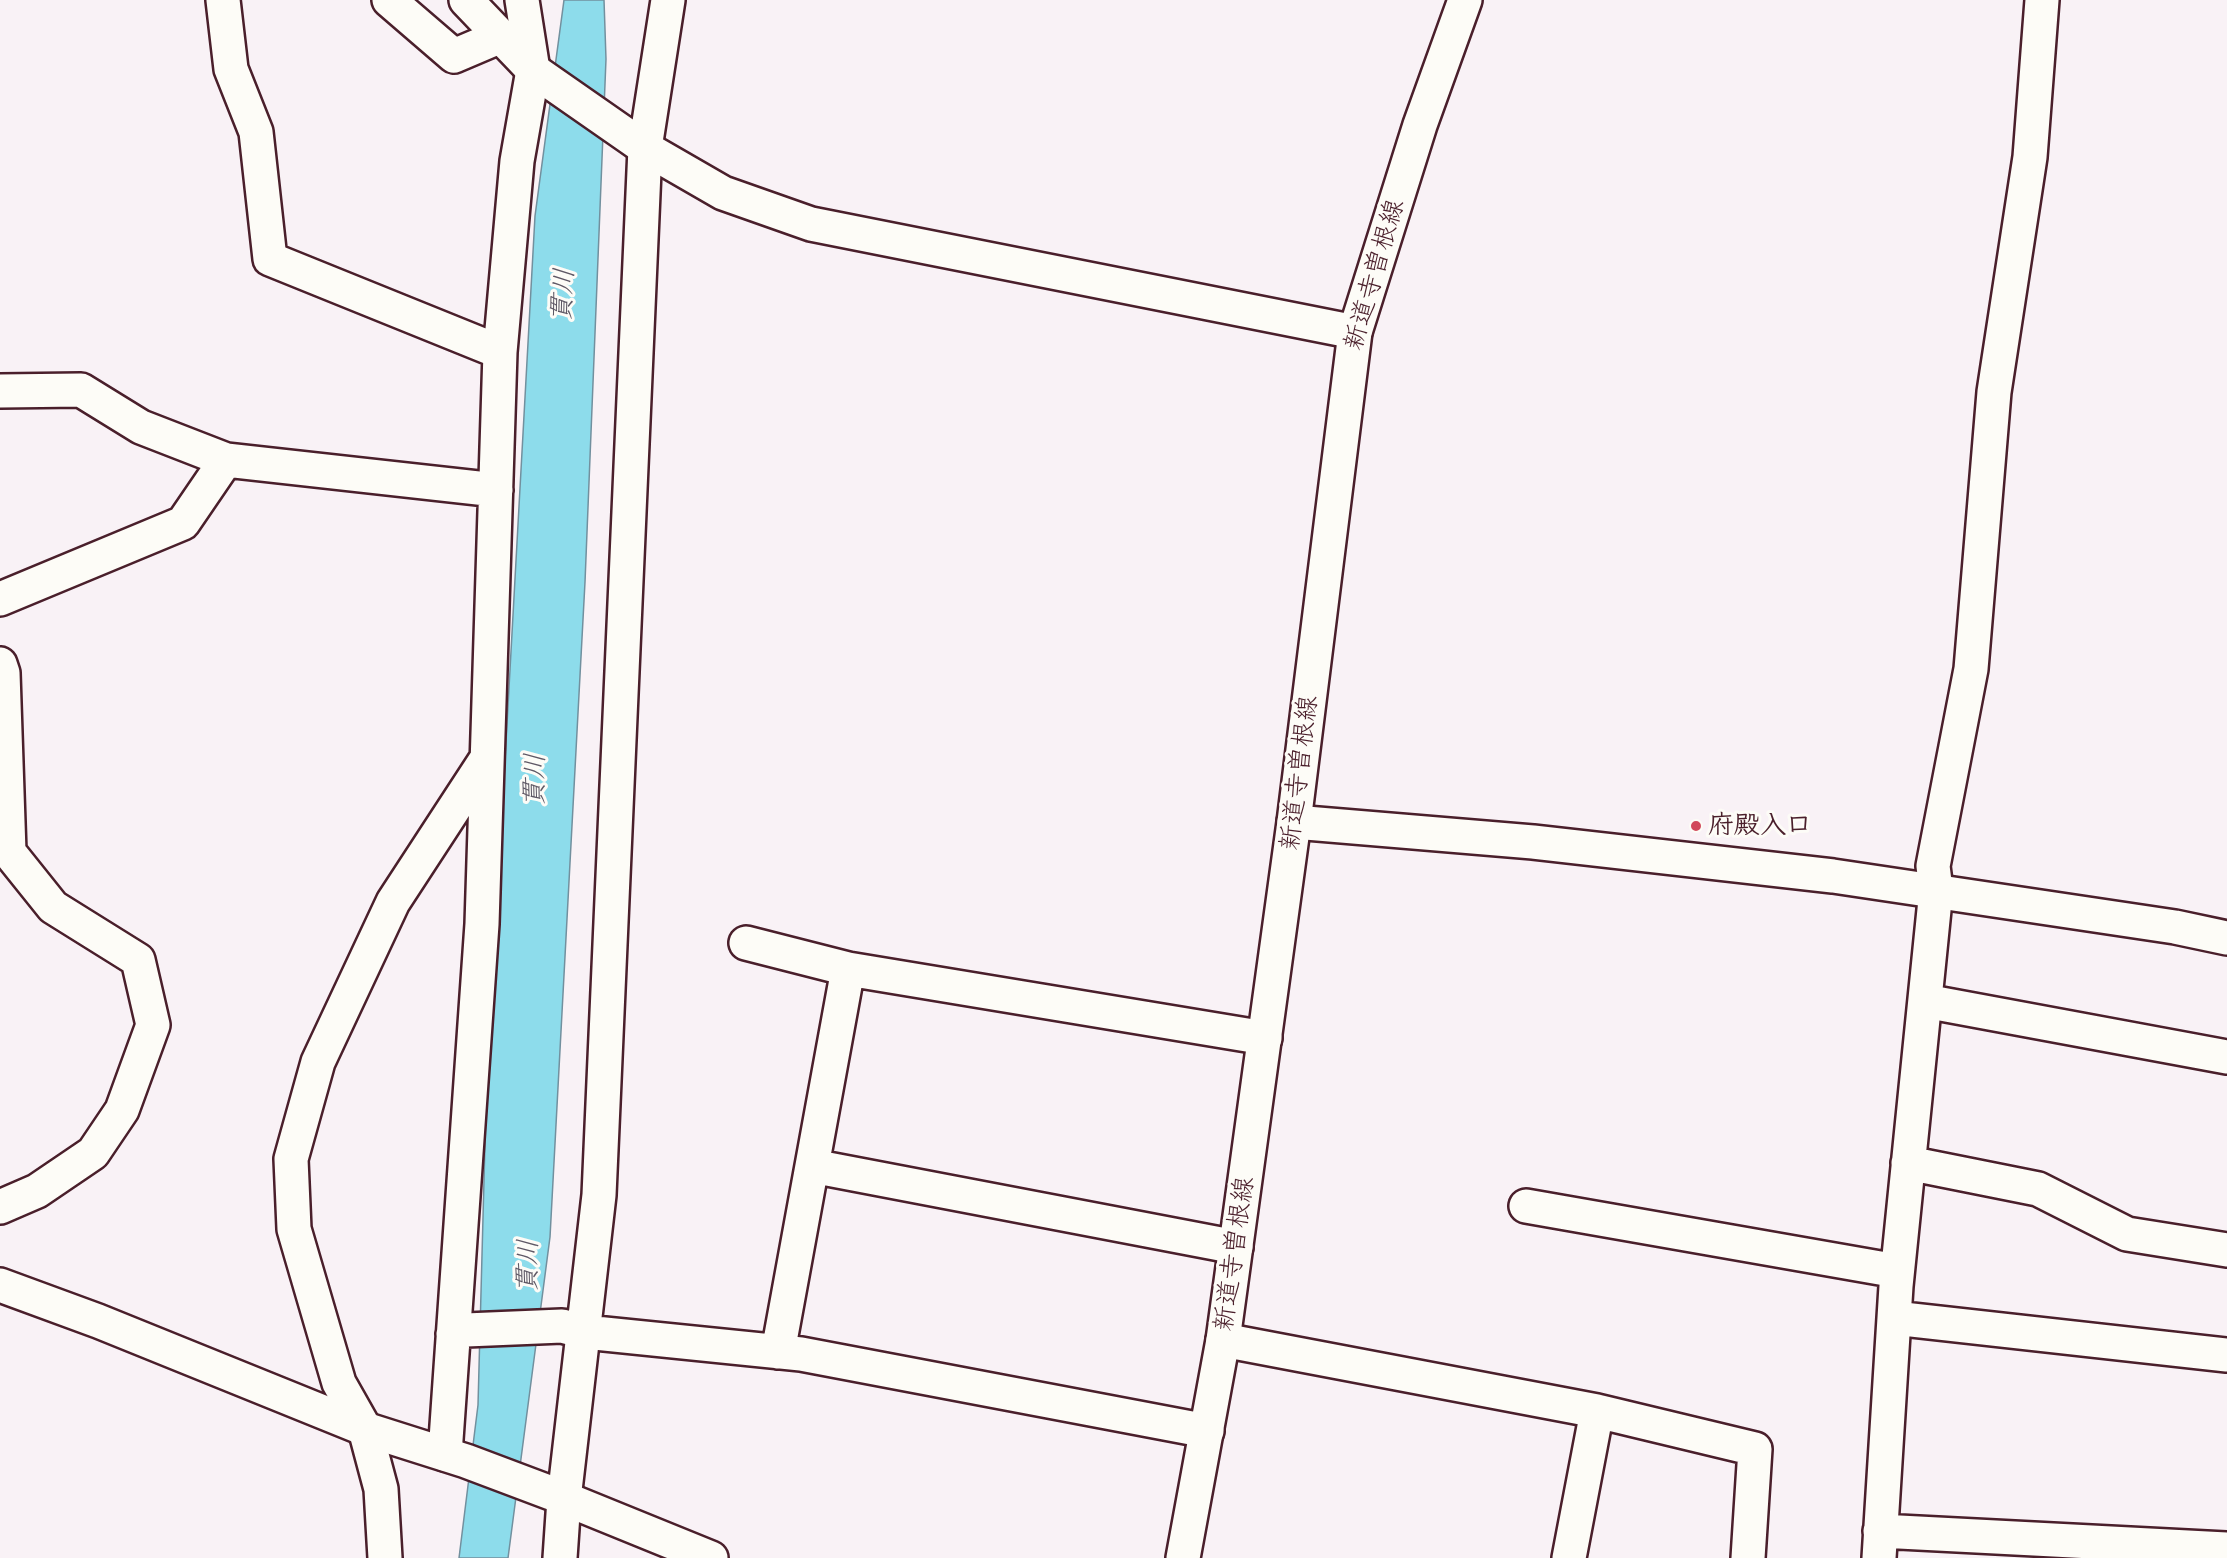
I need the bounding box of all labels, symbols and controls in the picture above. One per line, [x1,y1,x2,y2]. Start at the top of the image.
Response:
street label: 新道寺曽根線 [1339,196,1411,354]
water label: 貫川 [546,267,582,323]
street label: 新道寺曽根線 [1275,694,1325,852]
water label: 貫川 [519,753,553,807]
place label: 府殿入口 [1708,810,1812,842]
marker: 府殿入口 [1689,819,1703,833]
street label: 新道寺曽根線 [1209,1175,1261,1333]
water label: 貫川 [512,1239,546,1293]

